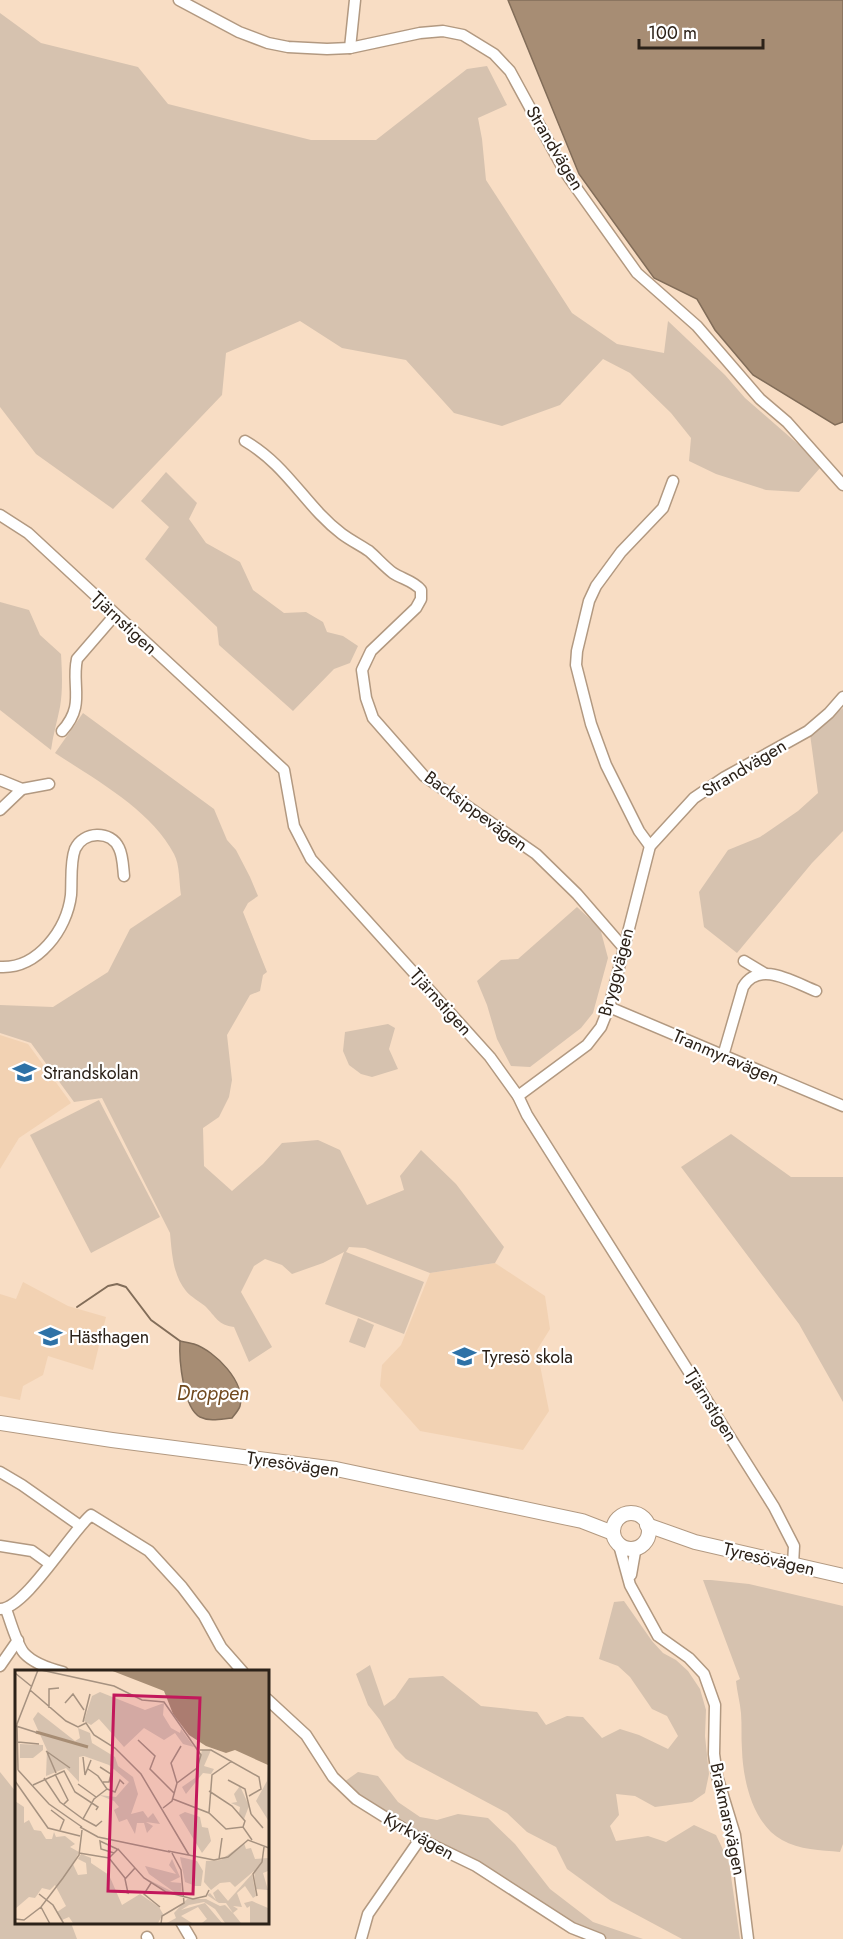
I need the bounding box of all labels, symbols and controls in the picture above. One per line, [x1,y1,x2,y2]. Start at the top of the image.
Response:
scale bar [639,12,764,50]
text: 100 m [648,20,697,46]
street label: Strandvägen [520,101,590,195]
street label: Tjärnstigen [85,585,163,661]
street label: Strandvägen [697,733,791,803]
street label: Backsippevägen [419,765,533,857]
street label: Bryggvägen [592,925,640,1019]
street label: Tjärnstigen [404,963,478,1041]
street label: Tranmyravägen [669,1023,783,1091]
school or university icon: Strandskolan [12,1060,38,1086]
place label: Strandskolan [43,1060,139,1086]
school or university icon: Hästhagen [38,1324,64,1350]
place label: Hästhagen [69,1324,149,1350]
school or university icon: Tyresö skola [451,1344,477,1370]
place label: Tyresö skola [482,1344,573,1370]
street label: Tjärnstigen [678,1363,744,1447]
water label: Droppen [177,1379,249,1408]
street label: Tyresövägen [245,1445,341,1483]
street label: Tyresövägen [721,1536,817,1582]
inset map [15,1670,268,1924]
street label: Brakmarsvägen [703,1760,753,1878]
street label: Kyrkvägen [379,1806,459,1866]

